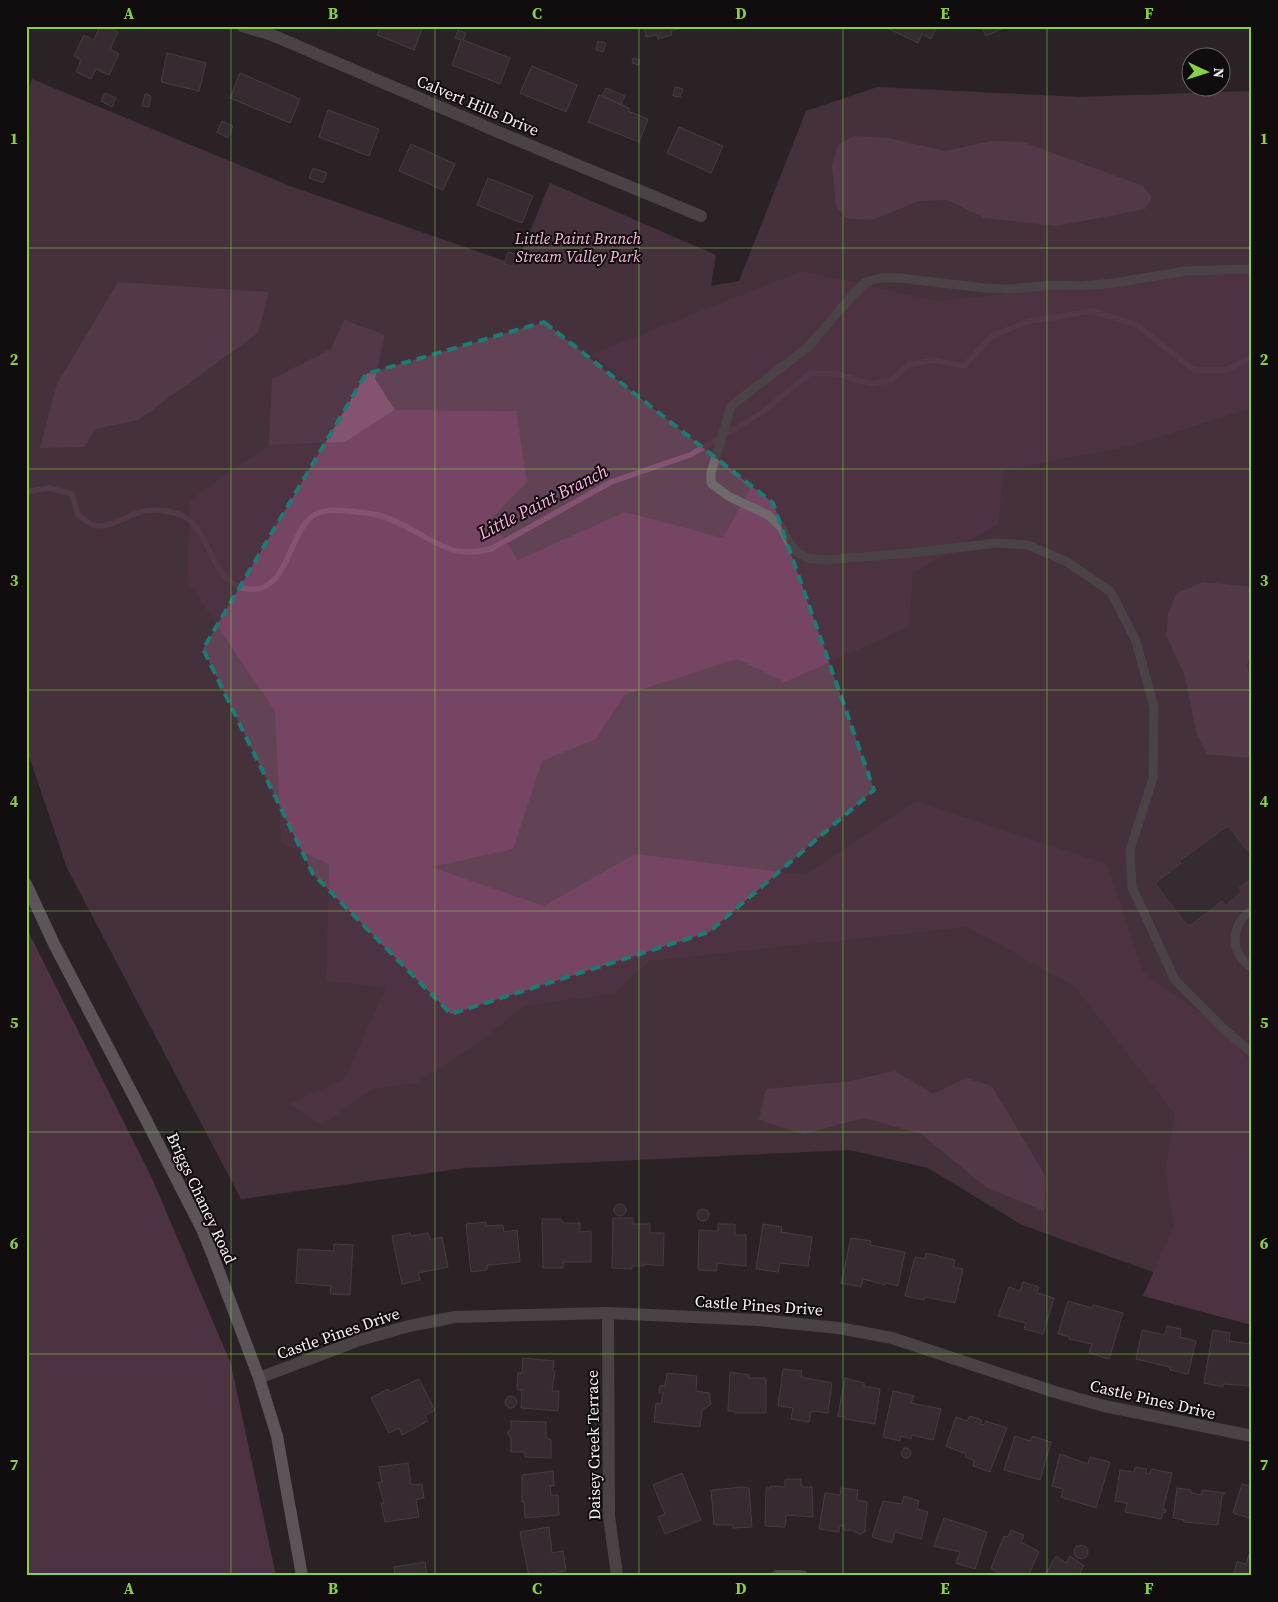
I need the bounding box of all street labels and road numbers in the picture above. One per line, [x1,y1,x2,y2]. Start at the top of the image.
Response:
street label: Calvert Hills Drive [413,69,543,141]
street label: Briggs Chaney Road [162,1129,242,1267]
street label: Castle Pines Drive [694,1290,824,1320]
street label: Castle Pines Drive [274,1302,402,1364]
street label: Daisey Creek Terrace [581,1370,605,1520]
street label: Castle Pines Drive [1088,1374,1218,1424]

